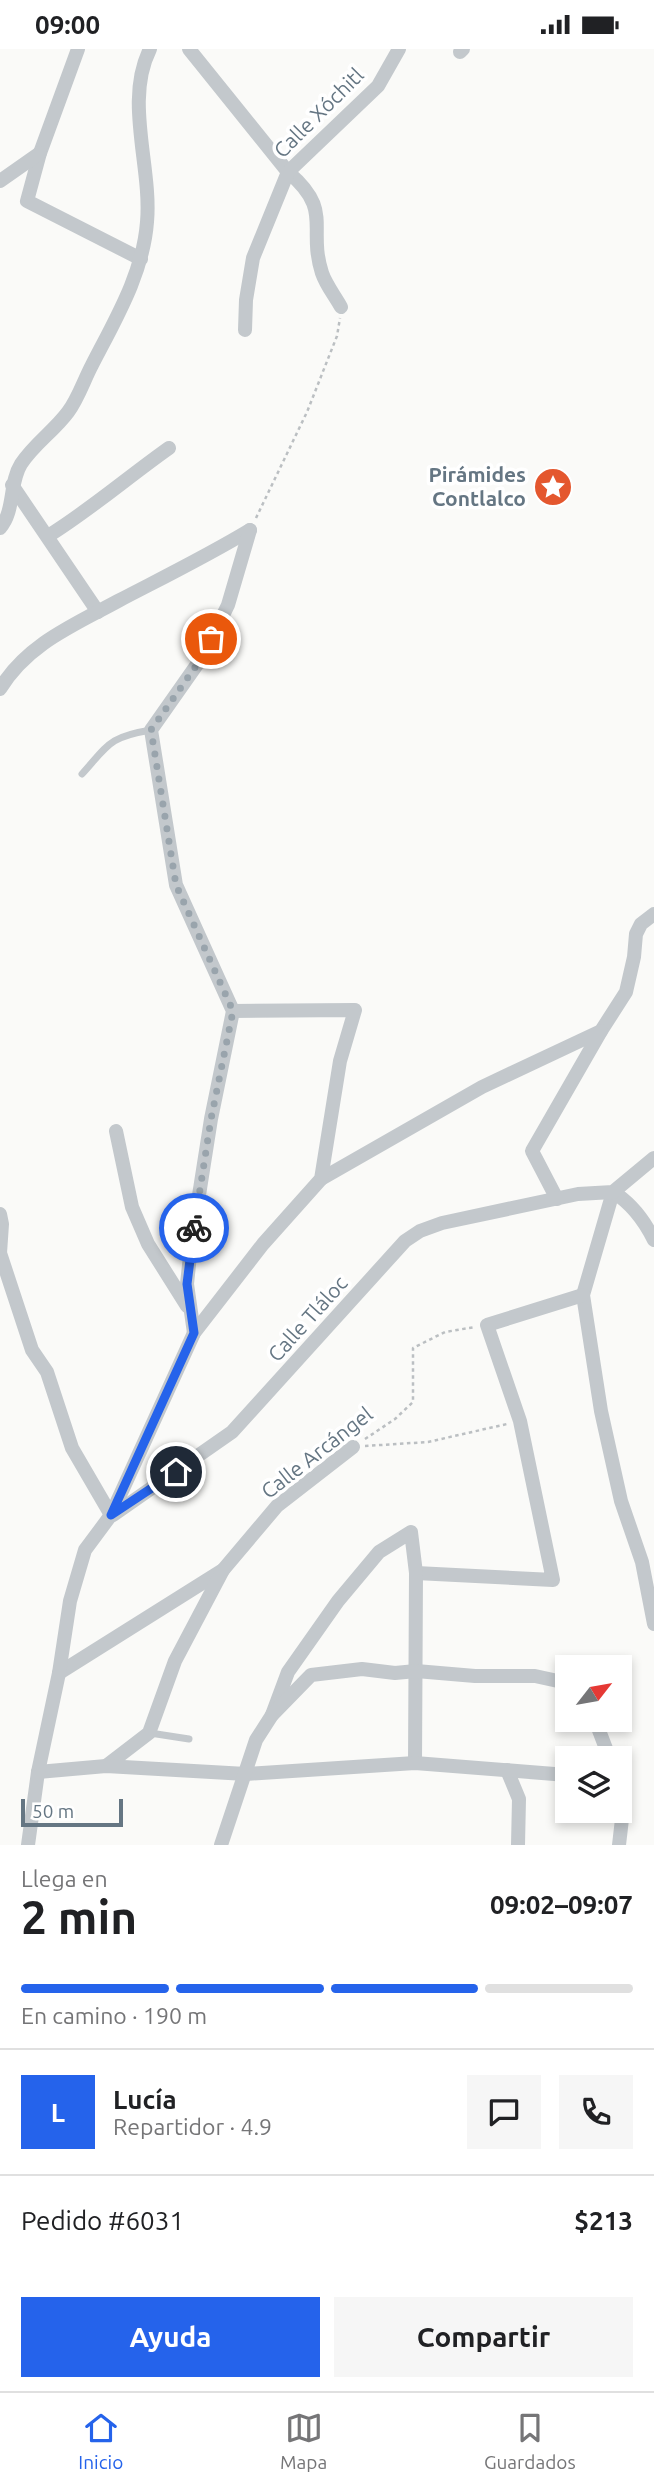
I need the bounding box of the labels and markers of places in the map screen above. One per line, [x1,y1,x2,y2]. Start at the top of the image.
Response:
place label: Pirámides Contlalco [428,462,526,510]
place icon: Pirámides Contlalco [532,466,574,508]
pin [181,609,241,669]
pin [146,1442,206,1502]

